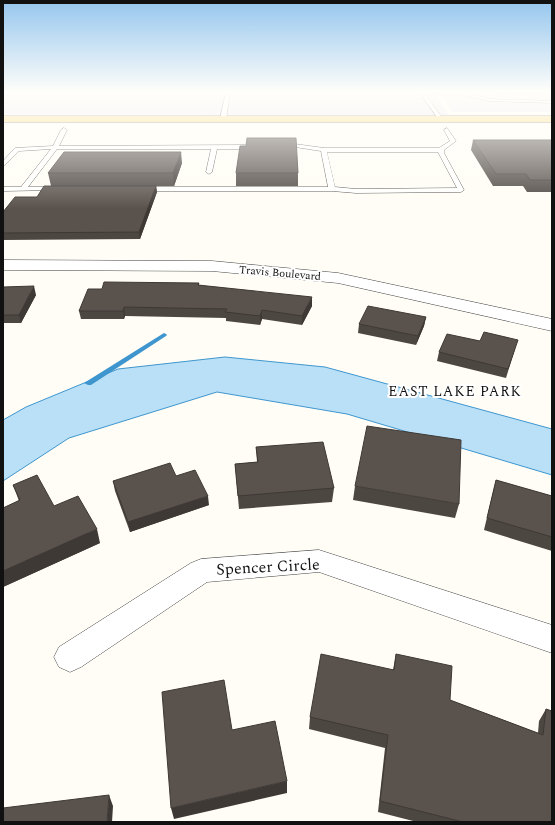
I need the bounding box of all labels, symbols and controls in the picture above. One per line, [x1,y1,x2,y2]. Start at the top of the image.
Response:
street label: Travis Boulevard [238,261,322,285]
district label: EAST LAKE PARK [388,381,522,402]
street label: Spencer Circle [216,552,320,582]

